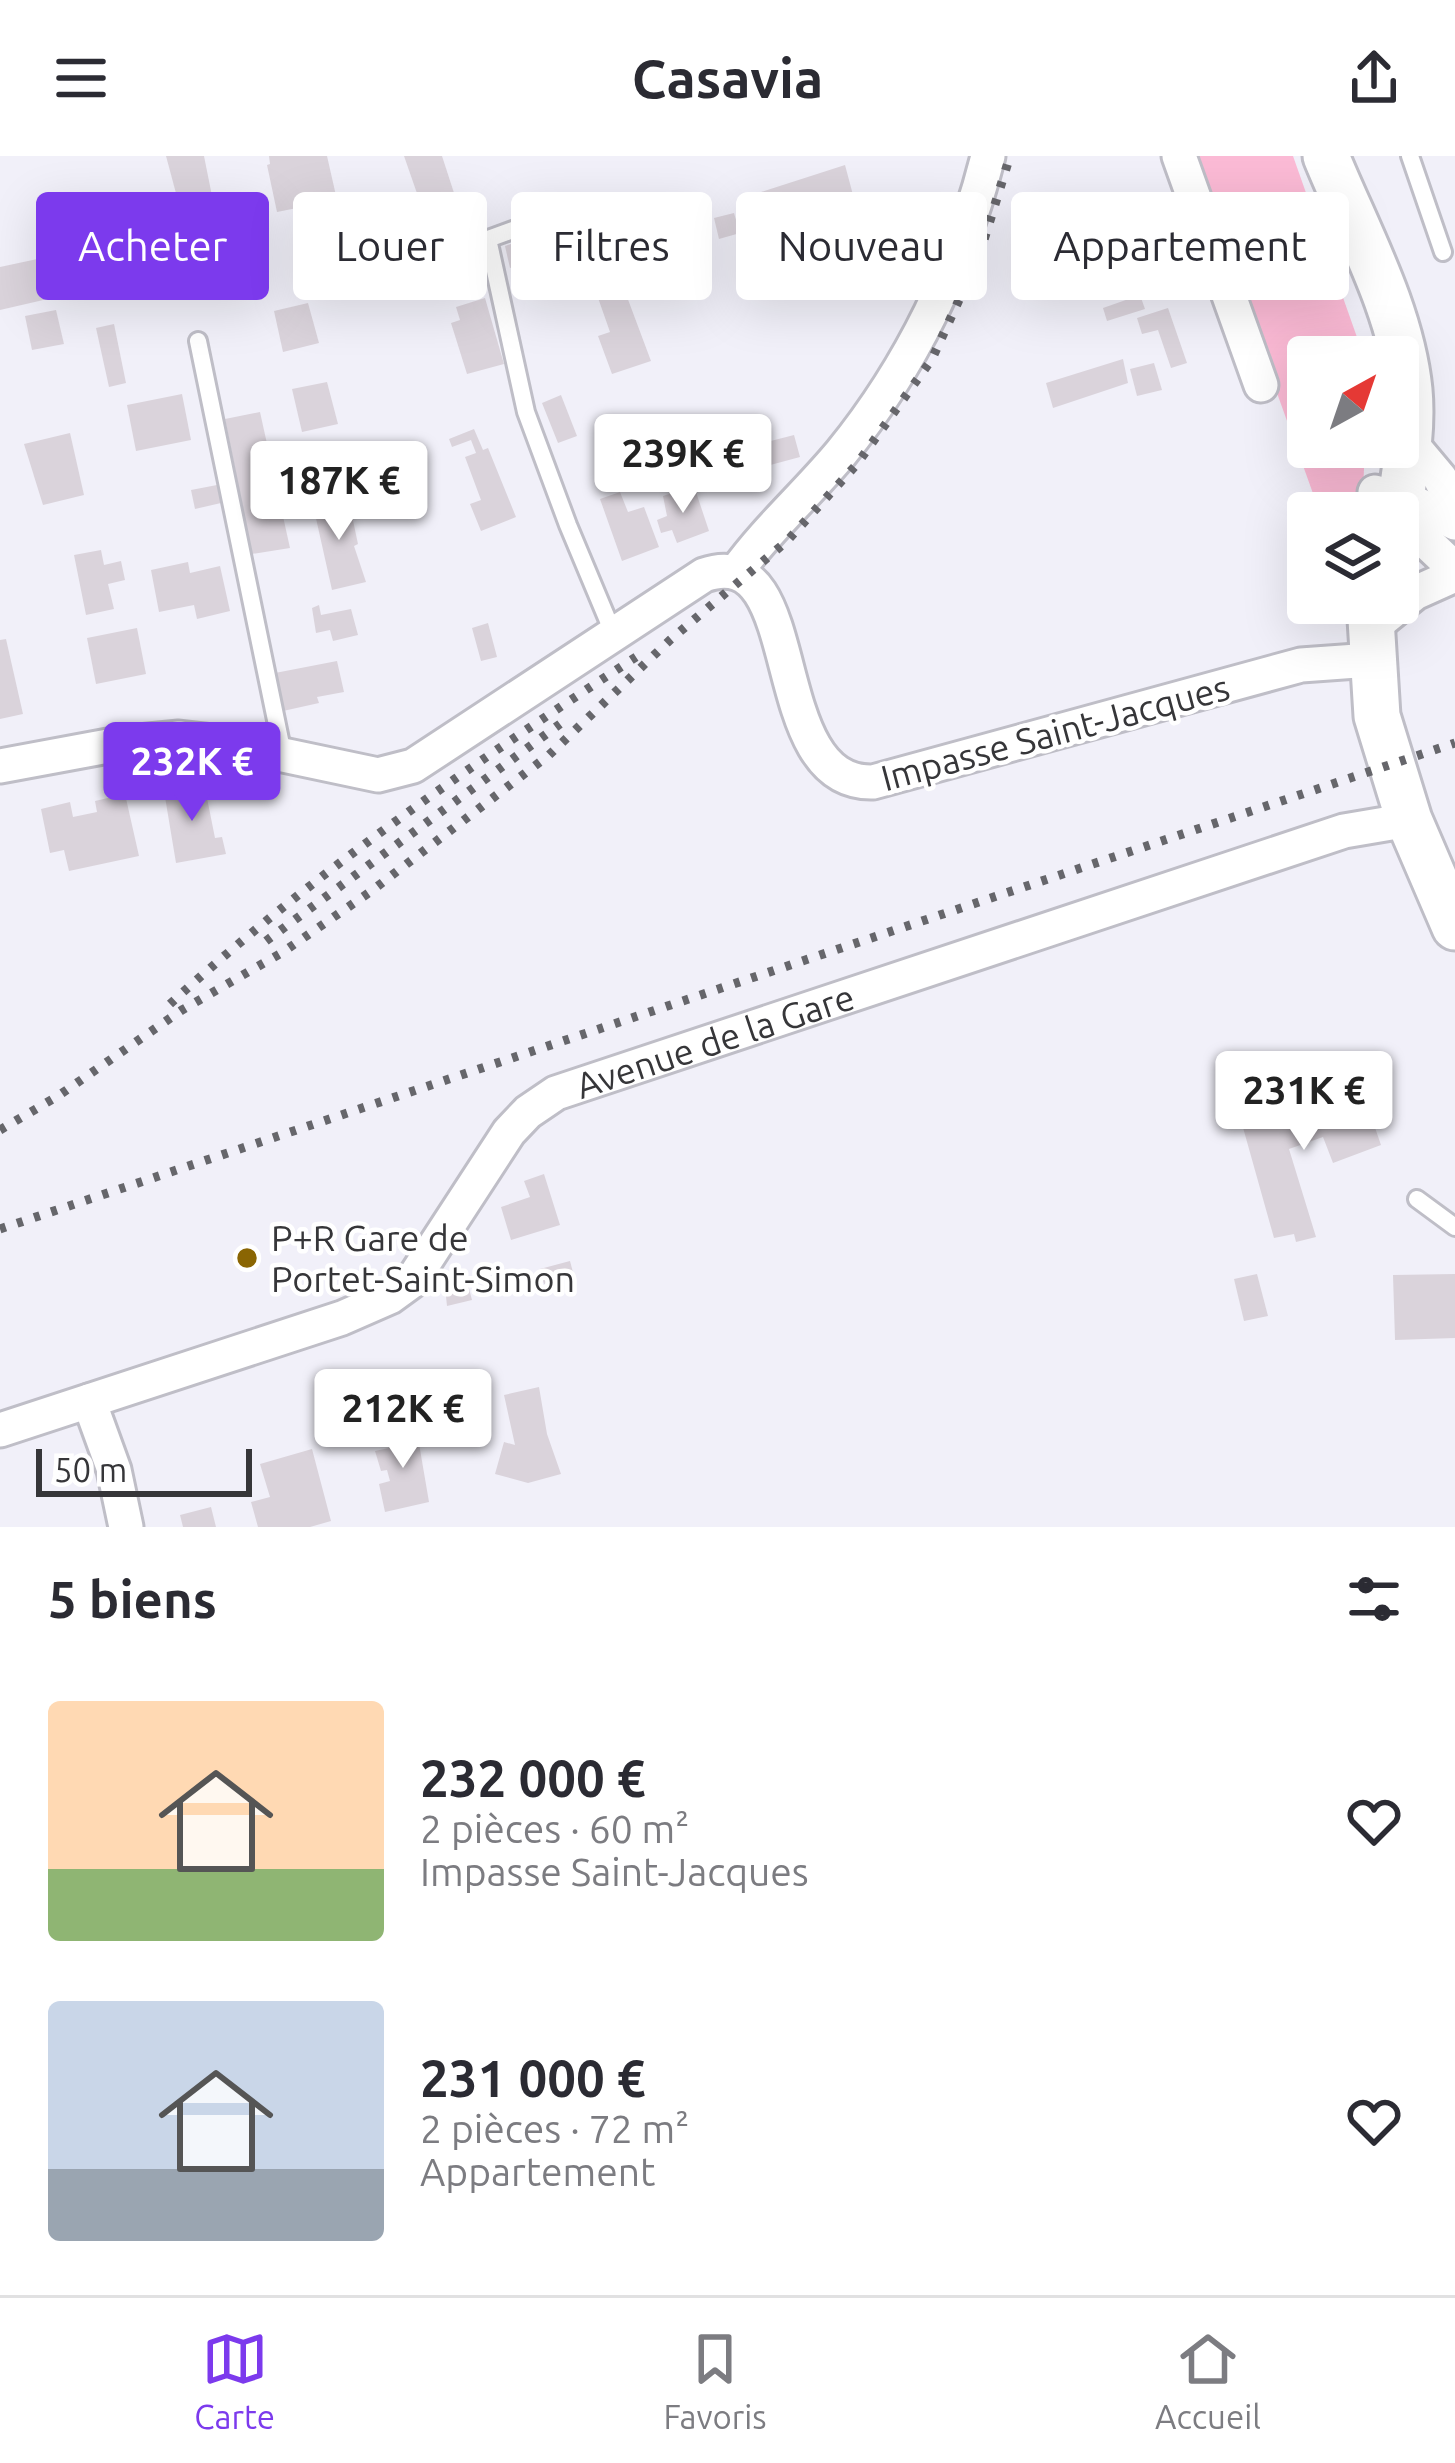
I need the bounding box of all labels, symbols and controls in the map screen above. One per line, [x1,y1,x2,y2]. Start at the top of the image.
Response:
icon: menu [48,45,114,111]
icon: share [1341,45,1407,111]
text: Casavia [632,48,823,108]
chip: Acheter [36,192,269,300]
chip: Louer [293,192,487,300]
chip: Filtres [511,192,712,300]
chip: Nouveau [736,192,987,300]
chip: Appartement [1011,192,1349,300]
north arrow [1287,336,1419,468]
map controls [1287,336,1419,624]
pin: 239K € [585,414,781,516]
text: 239K € [621,431,745,474]
pin: 187K € [241,441,437,543]
text: 187K € [277,458,401,501]
button: layers [1287,492,1419,624]
street label: Impasse Saint-Jacques [876,666,1234,798]
pin: 232K € [94,722,290,824]
text: 232K € [130,739,254,782]
street label: Avenue de la Gare [570,975,859,1106]
pin: 231K € [1206,1051,1402,1153]
text: 231K € [1242,1068,1366,1111]
place label: P+R Gare de Portet-Saint-Simon [271,1217,575,1299]
marker: P+R Gare de Portet-Saint-Simon [234,1245,260,1271]
pin: 212K € [305,1369,501,1471]
text: 212K € [341,1386,465,1429]
scale bar [36,1443,252,1496]
text: 50 m [54,1451,127,1488]
icon: filters [1341,1566,1407,1632]
text: 5 biens [48,1570,217,1628]
icon: home [144,1749,288,1893]
text: 232 000 € [420,1749,646,1807]
icon: heart [1341,1788,1407,1854]
text: 2 pièces · 60 m² [420,1807,689,1850]
text: Impasse Saint-Jacques [420,1850,809,1893]
icon: home [144,2049,288,2193]
text: 231 000 € [420,2049,646,2107]
icon: heart [1341,2088,1407,2154]
text: 2 pièces · 72 m² [420,2107,689,2150]
text: Appartement [420,2150,655,2193]
tab: Carte [194,2326,275,2435]
tab: Favoris [663,2326,767,2435]
tab: Accueil [1155,2326,1261,2435]

